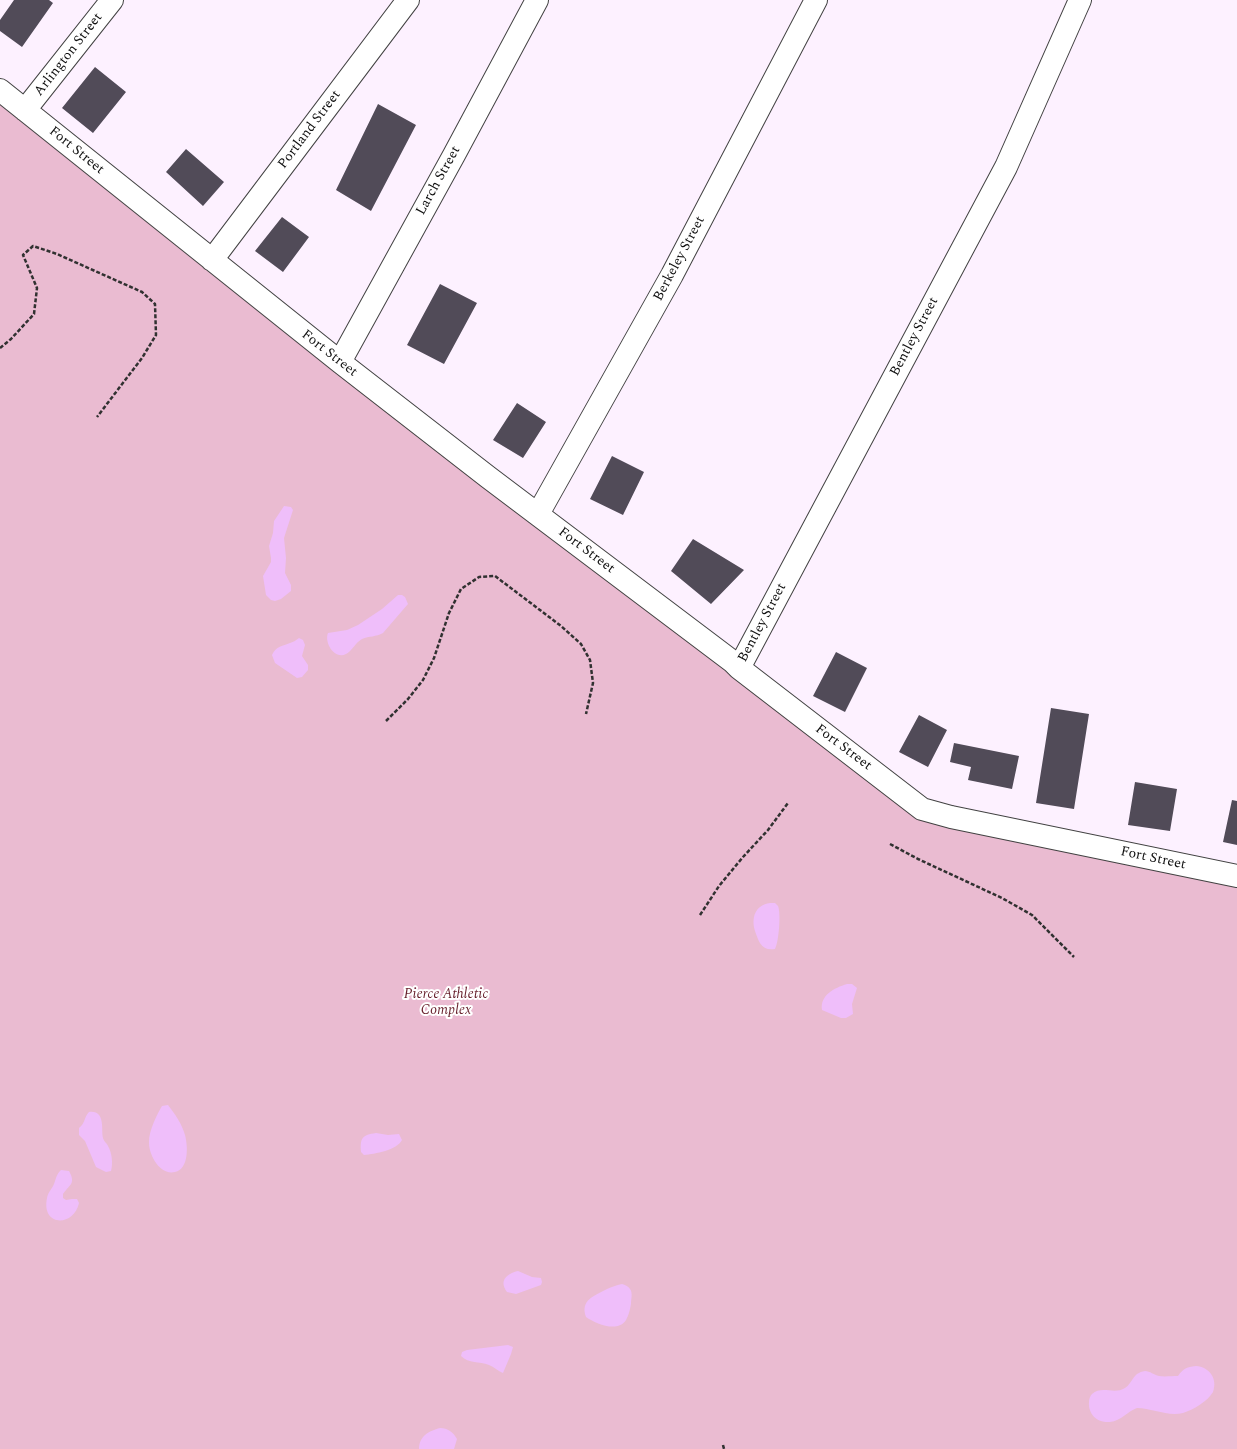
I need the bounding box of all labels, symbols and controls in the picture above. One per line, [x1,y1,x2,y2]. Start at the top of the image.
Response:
street label: Arlington Street [31,10,107,100]
street label: Portland Street [275,87,345,173]
street label: Fort Street [45,124,107,178]
street label: Larch Street [413,144,465,218]
street label: Berkeley Street [651,214,709,304]
street label: Bentley Street [887,295,943,379]
street label: Fort Street [298,327,360,381]
street label: Fort Street [554,524,618,578]
street label: Bentley Street [735,581,791,665]
street label: Fort Street [811,721,875,775]
street label: Fort Street [1119,844,1187,874]
park label: Pierce Athletic Complex [404,987,488,1020]

